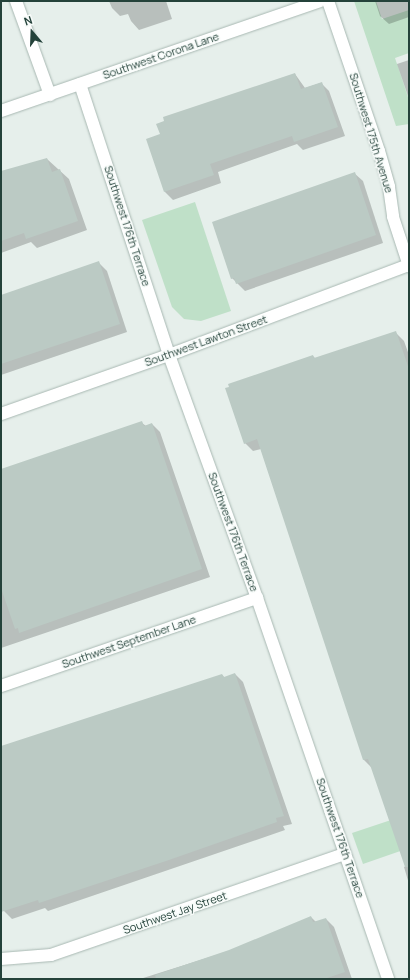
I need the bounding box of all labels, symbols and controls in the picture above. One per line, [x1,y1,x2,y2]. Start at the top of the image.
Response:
north arrow [12,12,52,52]
text: N [22,12,34,29]
street label: Southwest Corona Lane [101,30,221,82]
street label: Southwest 175th Avenue [346,71,396,195]
street label: Southwest 176th Terrace [101,164,153,288]
street label: Southwest Lawton Street [143,313,269,369]
street label: Southwest 176th Terrace [205,471,261,593]
street label: Southwest September Lane [60,613,198,671]
street label: Southwest 176th Terrace [313,776,367,900]
street label: Southwest Jay Street [121,889,229,937]

